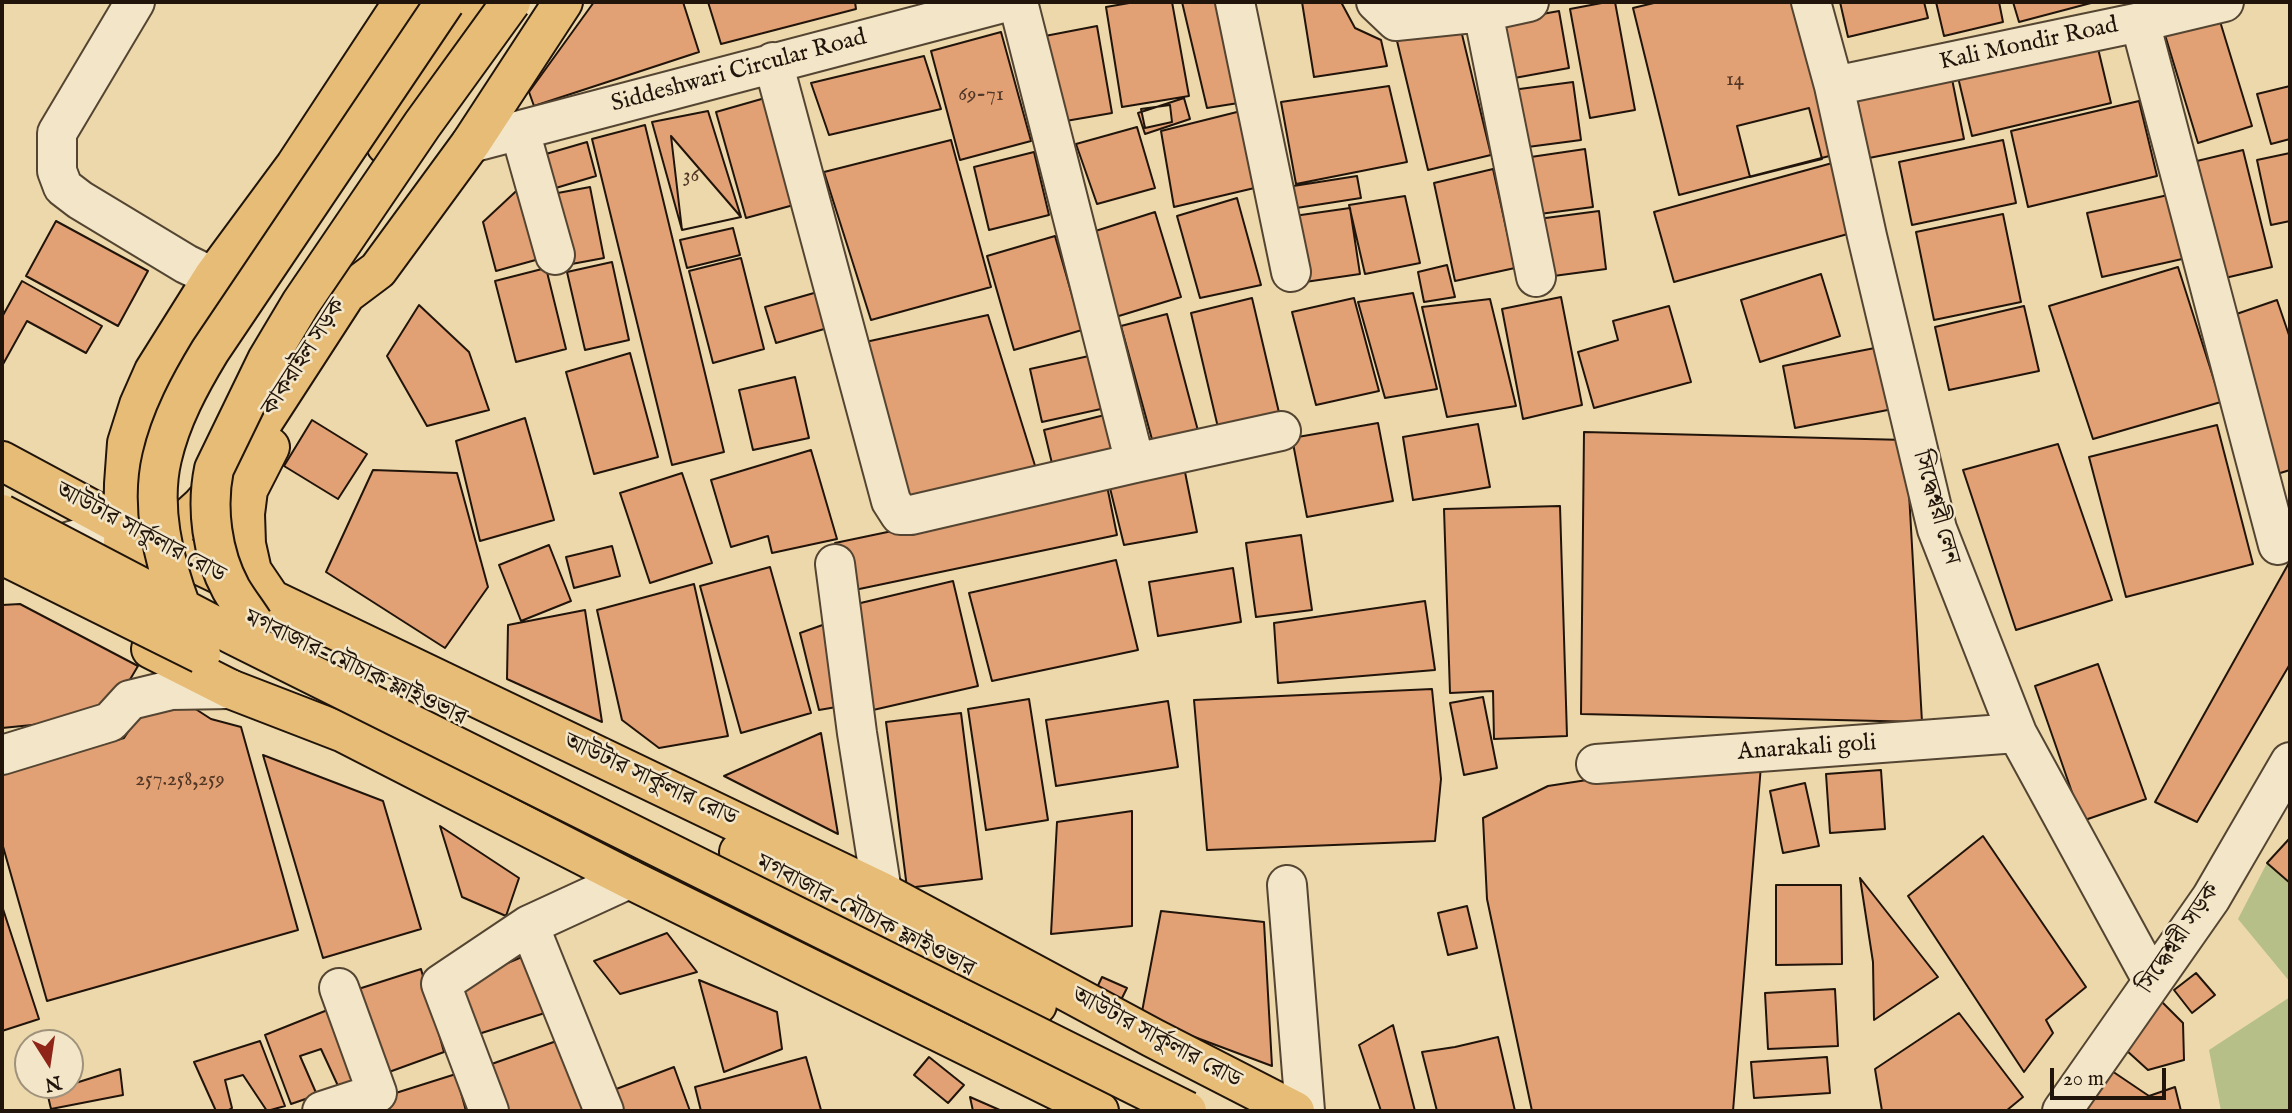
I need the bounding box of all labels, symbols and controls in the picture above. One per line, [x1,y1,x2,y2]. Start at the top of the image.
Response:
street label: Kali Mondir Road [1937,12,2121,78]
street label: Siddeshwari Circular Road [608,24,870,120]
house number: 14 [1726,68,1744,94]
house number: 69-71 [958,83,1004,109]
house number: 36 [683,164,699,190]
street label: কাকরাইল সড়ক [256,294,354,422]
street label: সিদ্ধেশ্বরী লেন [1905,448,1965,568]
street label: আউটার সার্কুলার রোড [50,477,230,591]
street label: মগবাজার-মৌচাক ফ্লাইওভার [239,605,471,733]
street label: আউটার সার্কুলার রোড [559,728,741,834]
street label: Anarakali goli [1737,730,1877,768]
house number: 257.258,259 [135,768,225,794]
street label: মগবাজার-মৌচাক ফ্লাইওভার [751,849,979,985]
street label: সিদ্ধেশ্বরী সড়ক [2133,879,2227,999]
street label: আউটার সার্কুলার রোড [1066,982,1246,1096]
north arrow [14,1029,84,1099]
scale bar [2054,1054,2170,1098]
text: 20 m [2063,1066,2104,1093]
text: N [42,1069,63,1096]

